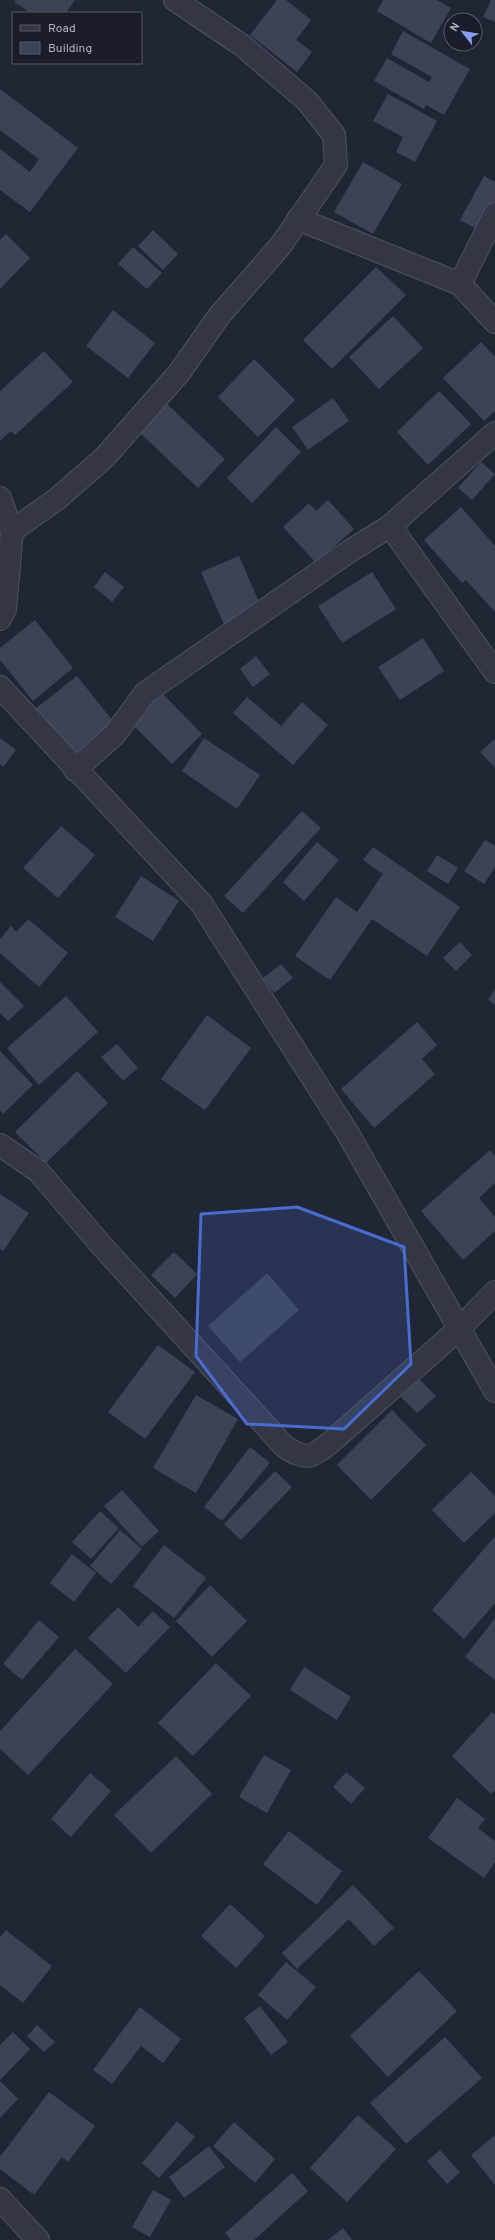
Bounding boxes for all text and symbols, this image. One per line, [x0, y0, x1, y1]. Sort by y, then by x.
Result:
legend [12, 12, 142, 64]
north arrow [443, 12, 483, 52]
text: N [447, 20, 463, 34]
text: Road [48, 21, 76, 37]
text: Building [48, 41, 92, 57]

